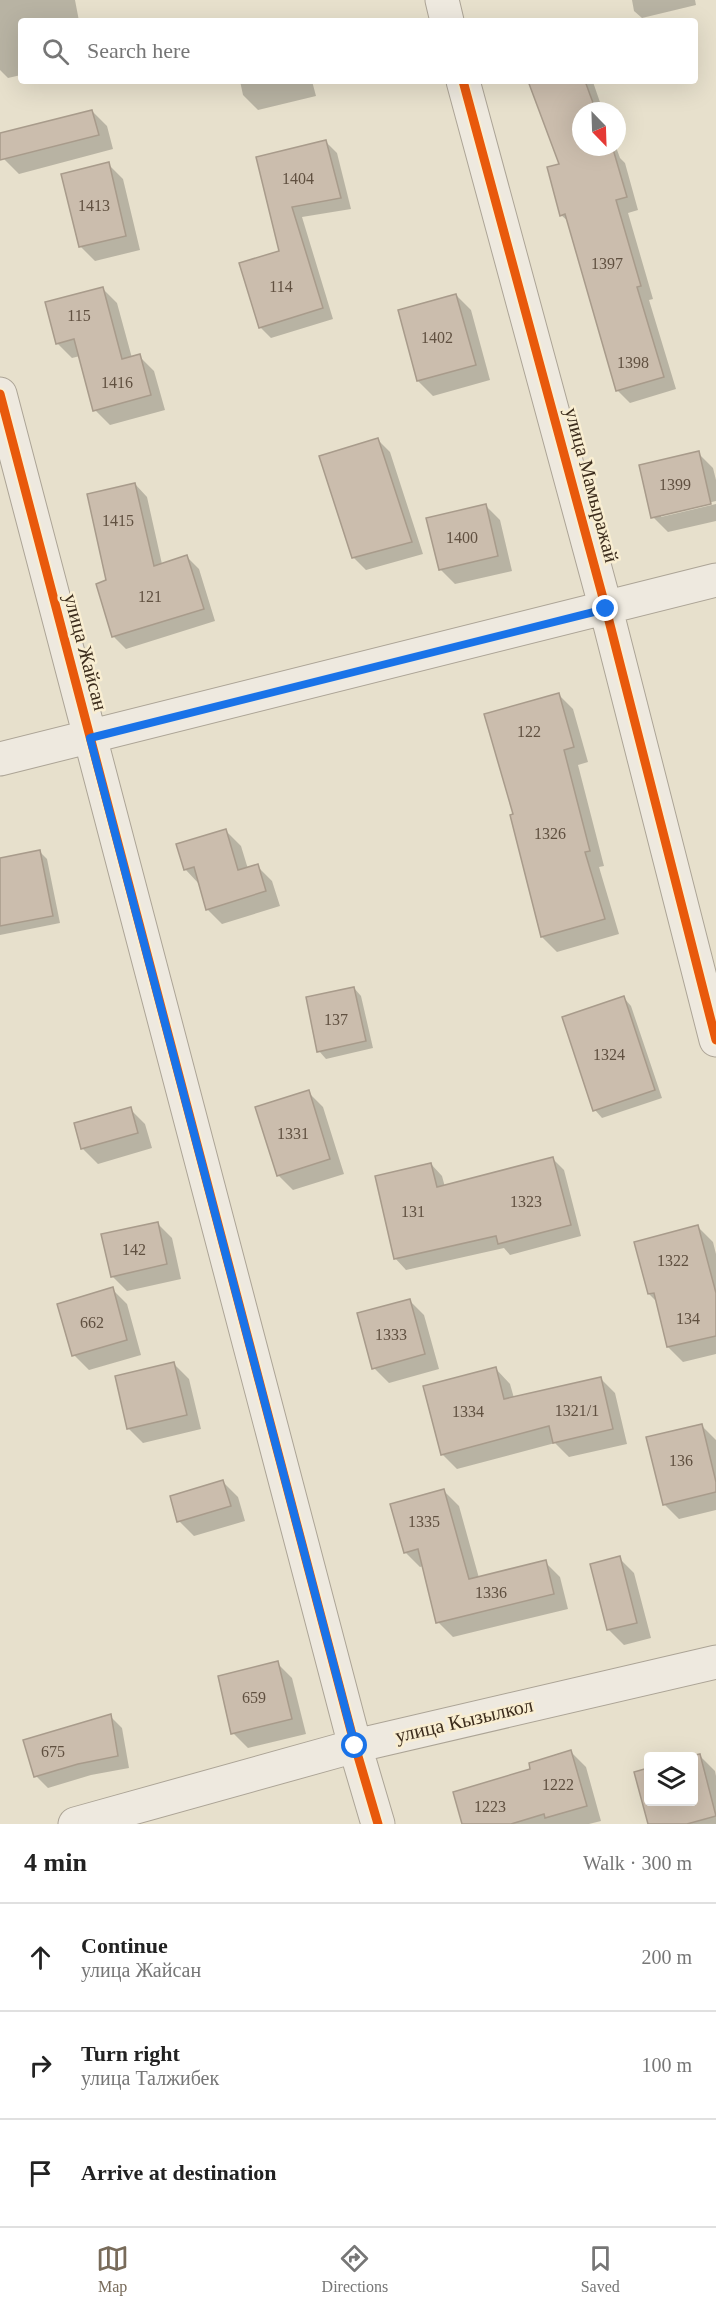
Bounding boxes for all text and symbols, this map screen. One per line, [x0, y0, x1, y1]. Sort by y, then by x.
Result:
search box [18, 18, 698, 84]
icon: search [39, 35, 72, 68]
text: Search here [87, 38, 190, 63]
north arrow [572, 102, 626, 156]
house number: 1404 [282, 170, 314, 187]
house number: 1413 [78, 197, 110, 214]
house number: 1397 [591, 255, 623, 272]
house number: 114 [269, 278, 293, 295]
house number: 115 [67, 307, 91, 324]
house number: 1402 [421, 329, 453, 346]
house number: 1398 [617, 354, 649, 371]
house number: 1416 [101, 374, 133, 391]
street label: улица Мамыражай [560, 405, 623, 565]
house number: 1399 [659, 476, 691, 493]
house number: 1415 [102, 512, 134, 529]
house number: 1400 [446, 529, 478, 546]
house number: 121 [138, 588, 162, 605]
street label: улица Жайсан [59, 591, 112, 713]
route end [592, 595, 618, 621]
house number: 122 [517, 723, 541, 740]
house number: 1326 [534, 825, 566, 842]
house number: 137 [324, 1011, 348, 1028]
house number: 1324 [593, 1046, 625, 1063]
house number: 1331 [277, 1125, 309, 1142]
house number: 1323 [510, 1193, 542, 1210]
house number: 131 [401, 1203, 425, 1220]
house number: 142 [122, 1241, 146, 1258]
house number: 1322 [657, 1252, 689, 1269]
house number: 134 [676, 1310, 700, 1327]
house number: 662 [80, 1314, 104, 1331]
house number: 1333 [375, 1326, 407, 1343]
house number: 1321/1 [555, 1402, 599, 1419]
house number: 1334 [452, 1403, 484, 1420]
house number: 136 [669, 1452, 693, 1469]
house number: 1335 [408, 1513, 440, 1530]
house number: 1336 [475, 1584, 507, 1601]
house number: 659 [242, 1689, 266, 1706]
street label: улица Кызылкол [393, 1693, 535, 1748]
route start [341, 1732, 367, 1758]
house number: 675 [41, 1743, 65, 1760]
map controls [644, 1752, 698, 1806]
button: layers [644, 1752, 698, 1806]
house number: 1222 [542, 1776, 574, 1793]
house number: 1223 [474, 1798, 506, 1815]
text: 4 min [24, 1848, 87, 1877]
text: Walk · 300 m [583, 1852, 692, 1874]
text: Continue [81, 1933, 168, 1958]
icon: ahead [24, 1941, 57, 1974]
text: 200 m [641, 1946, 692, 1968]
text: улица Жайсан [81, 1959, 201, 1981]
text: Turn right [81, 2041, 180, 2066]
icon: right [24, 2049, 57, 2082]
text: 100 m [641, 2054, 692, 2076]
text: улица Талжибек [81, 2067, 219, 2089]
icon: arrive [24, 2157, 57, 2190]
text: Arrive at destination [81, 2160, 277, 2185]
tab: Map [96, 2242, 129, 2296]
tab: Directions [322, 2242, 388, 2296]
tab: Saved [581, 2242, 620, 2296]

